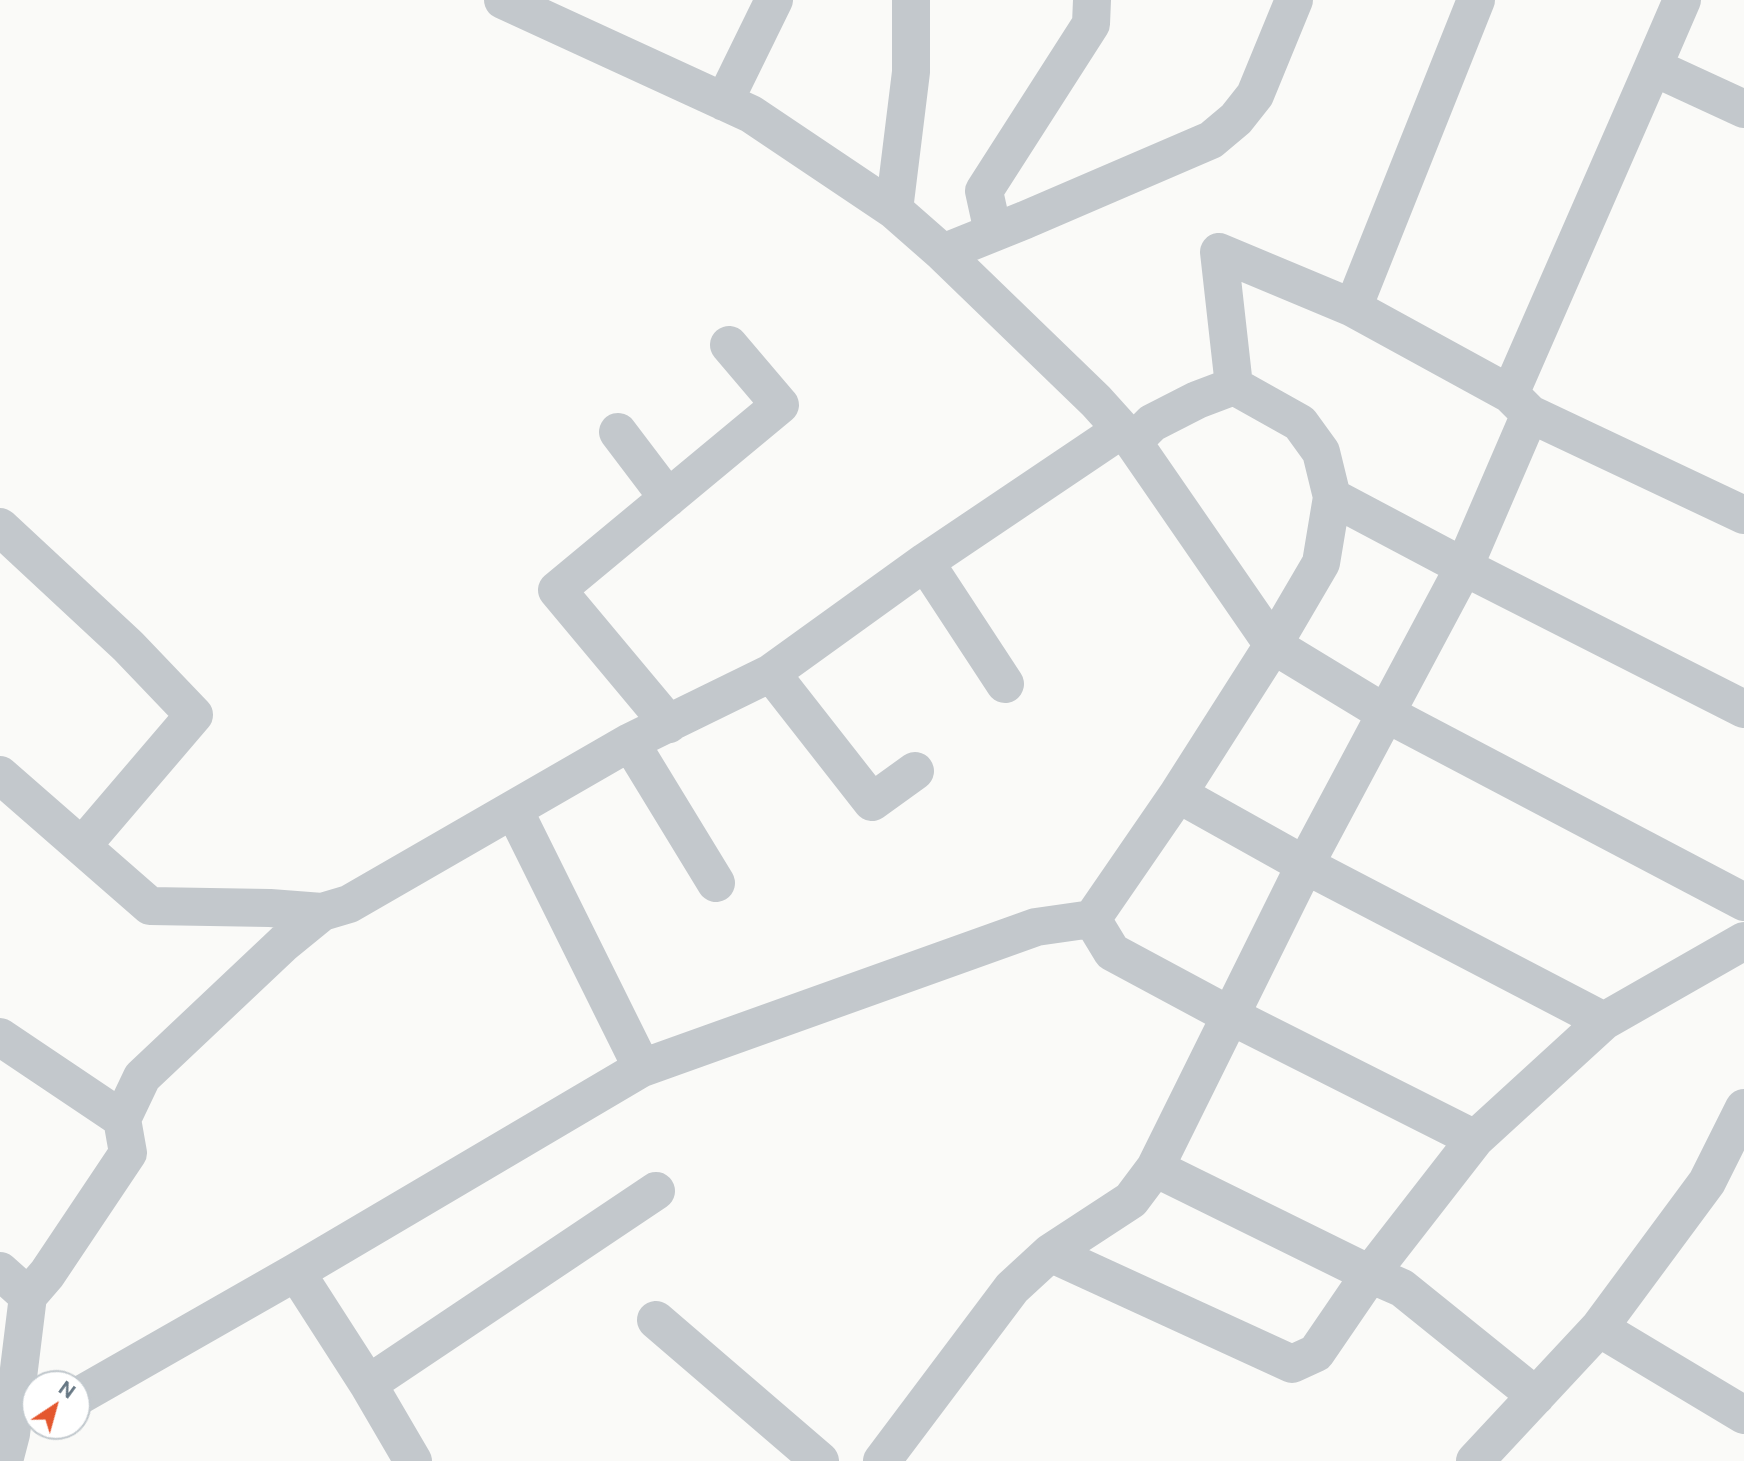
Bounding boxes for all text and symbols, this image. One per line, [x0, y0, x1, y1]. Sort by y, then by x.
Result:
north arrow [21, 1370, 91, 1440]
text: N [55, 1376, 80, 1403]

